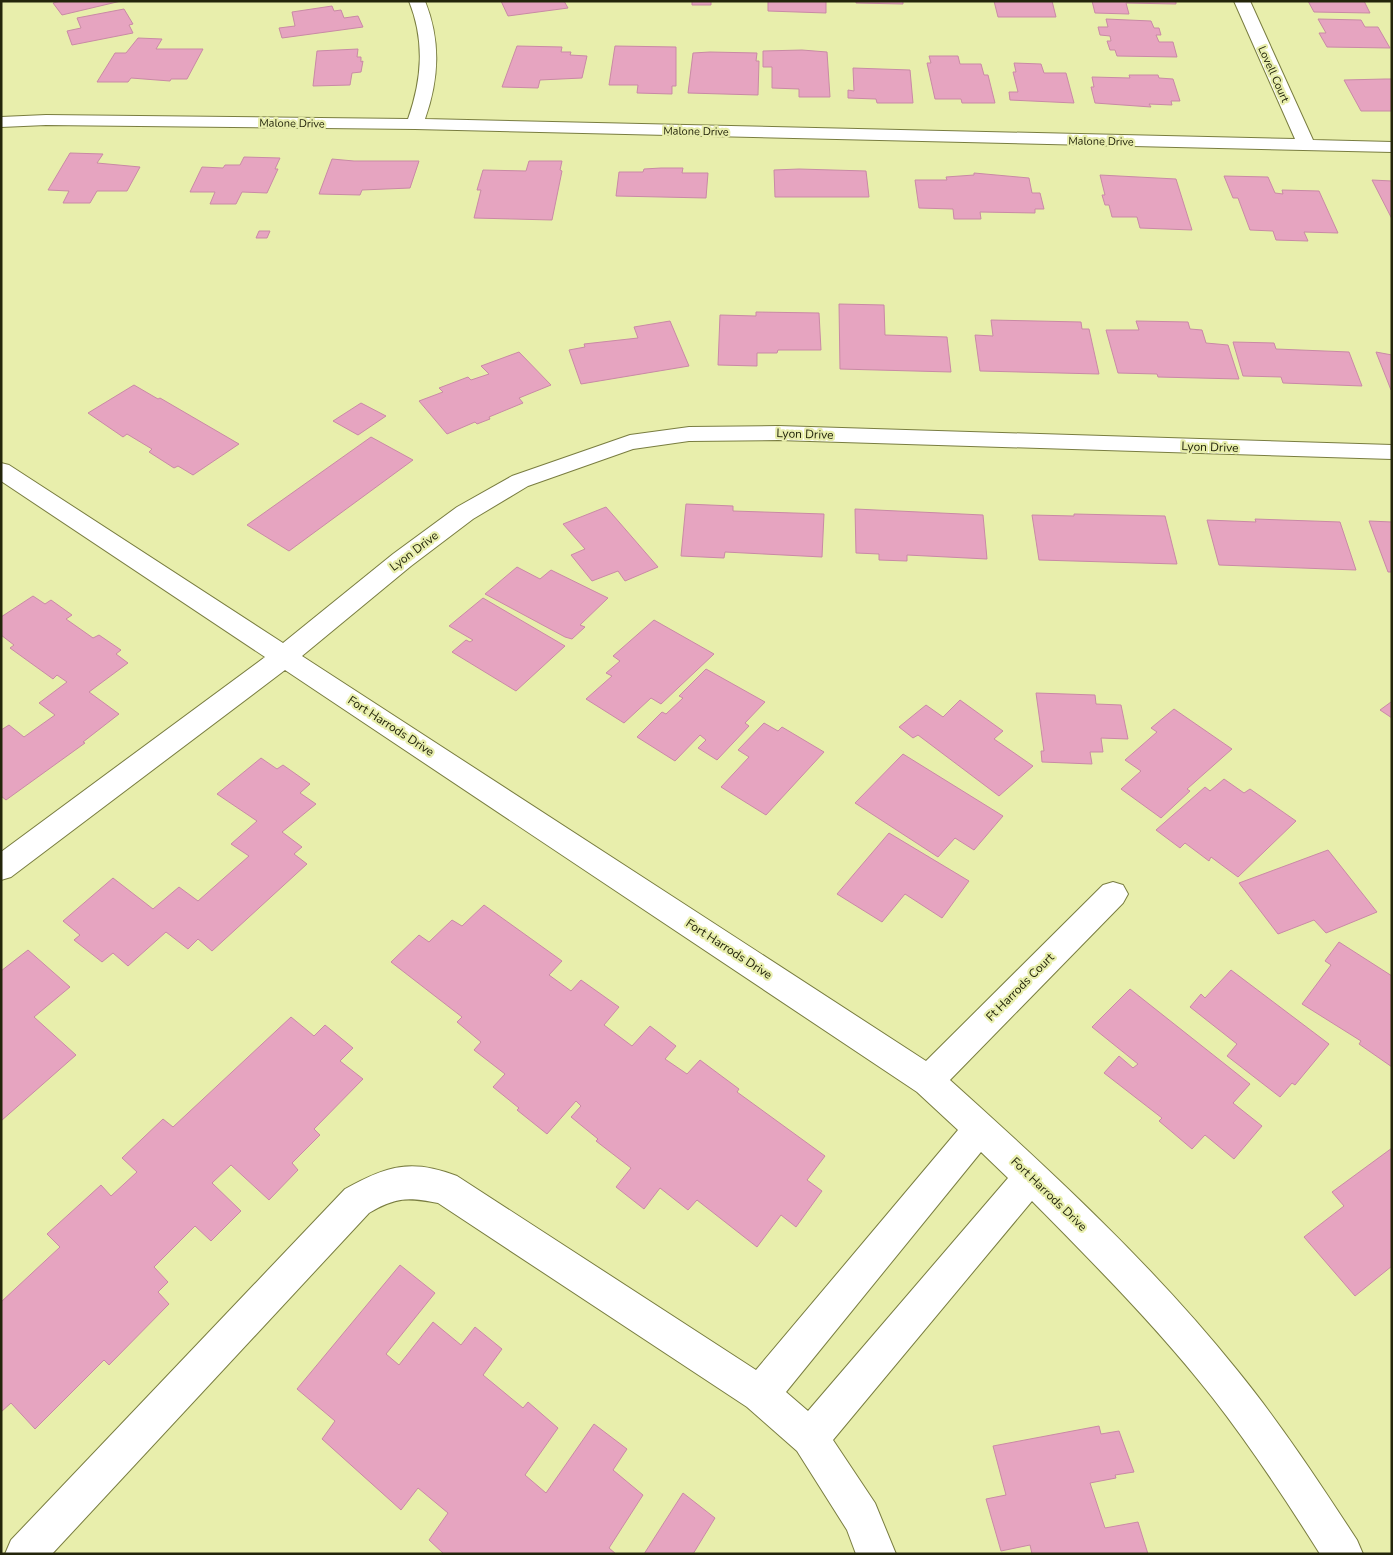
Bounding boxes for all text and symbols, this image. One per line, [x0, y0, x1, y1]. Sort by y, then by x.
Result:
street label: Lovell Court [1254, 44, 1293, 105]
street label: Malone Drive [259, 115, 325, 132]
street label: Malone Drive [663, 123, 729, 140]
street label: Malone Drive [1068, 133, 1134, 150]
street label: Lyon Drive [776, 425, 834, 443]
street label: Lyon Drive [1181, 438, 1239, 456]
street label: Lyon Drive [386, 527, 442, 575]
street label: Fort Harrods Drive [345, 692, 437, 760]
street label: Fort Harrods Drive [683, 915, 775, 983]
street label: Ft Harrods Court [982, 949, 1058, 1025]
street label: Fort Harrods Drive [1008, 1154, 1090, 1234]

